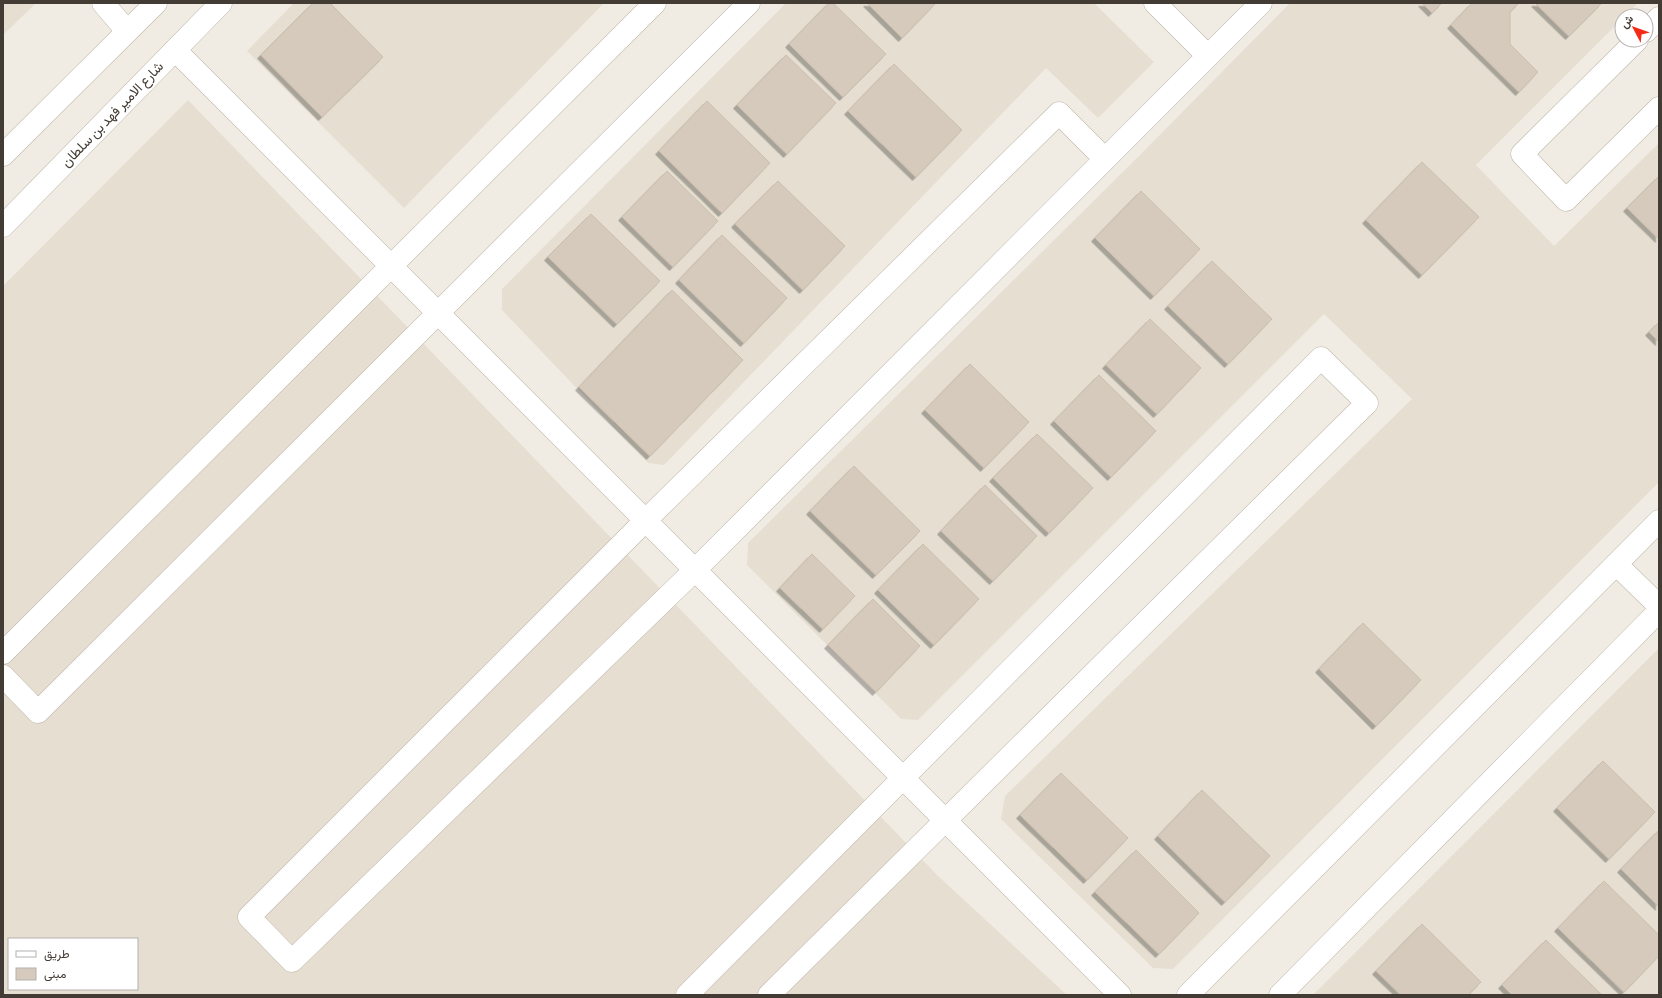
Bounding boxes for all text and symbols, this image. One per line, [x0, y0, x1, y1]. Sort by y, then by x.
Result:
north arrow [1614, 8, 1654, 48]
text: ش [1618, 13, 1636, 31]
street label: شارع الامير فهد بن سلطان [59, 59, 169, 172]
legend [8, 938, 138, 990]
text: طريق [44, 948, 70, 962]
text: مبنى [44, 968, 66, 982]

